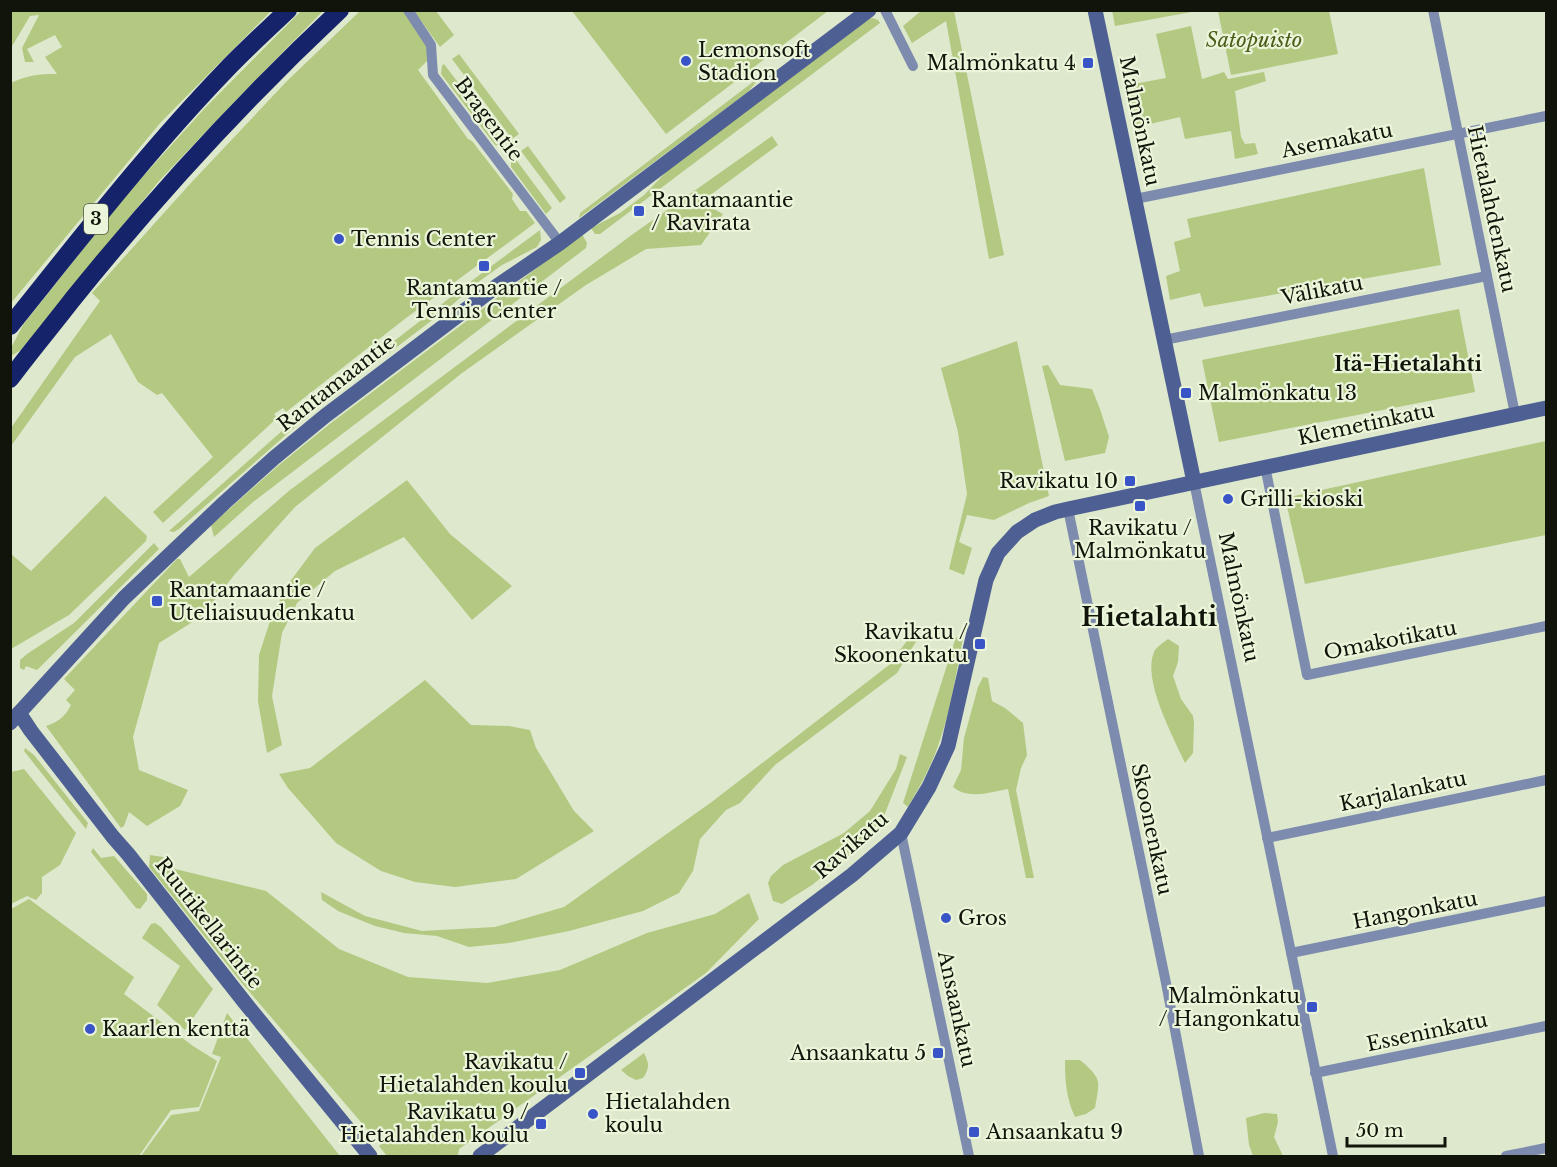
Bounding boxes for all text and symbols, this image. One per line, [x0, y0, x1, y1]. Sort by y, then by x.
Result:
park label: Satopuisto [1206, 28, 1302, 52]
place label: Lemonsoft Stadion [698, 38, 811, 85]
place label: Malmönkatu 4 [927, 51, 1076, 75]
marker: Lemonsoft Stadion [679, 54, 693, 68]
street label: Malmönkatu [1115, 54, 1165, 188]
marker: Malmönkatu 4 [1081, 56, 1095, 70]
street label: Bragentie [450, 72, 528, 166]
street label: Asemakatu [1278, 117, 1395, 163]
street label: Hietalahdenkatu [1463, 123, 1521, 295]
place label: Rantamaantie / Ravirata [651, 188, 794, 235]
road number: 3 [84, 204, 108, 234]
marker: Rantamaantie / Ravirata [632, 204, 646, 218]
place label: Tennis Center [351, 227, 496, 251]
marker: Tennis Center [332, 232, 346, 246]
marker: Rantamaantie / Tennis Center [477, 259, 491, 273]
street label: Välikatu [1278, 270, 1365, 310]
place label: Rantamaantie / Tennis Center [406, 276, 562, 323]
street label: Rantamaantie [272, 330, 400, 436]
district label: Itä-Hietalahti [1334, 351, 1482, 377]
place label: Malmönkatu 13 [1198, 381, 1357, 405]
marker: Malmönkatu 13 [1179, 386, 1193, 400]
street label: Klemetinkatu [1296, 398, 1436, 450]
place label: Ravikatu 10 [999, 469, 1118, 493]
marker: Ravikatu 10 [1123, 474, 1137, 488]
place label: Grilli-kioski [1240, 487, 1363, 511]
marker: Grilli-kioski [1221, 492, 1235, 506]
marker: Ravikatu / Malmönkatu [1133, 499, 1147, 513]
place label: Ravikatu / Malmönkatu [1074, 516, 1206, 563]
street label: Malmönkatu [1214, 530, 1264, 664]
place label: Rantamaantie / Uteliaisuudenkatu [169, 578, 355, 625]
marker: Rantamaantie / Uteliaisuudenkatu [150, 594, 164, 608]
district label: Hietalahti [1081, 601, 1217, 633]
street label: Omakotikatu [1322, 615, 1458, 665]
place label: Ravikatu / Skoonenkatu [834, 620, 968, 667]
marker: Ravikatu / Skoonenkatu [973, 637, 987, 651]
street label: Skoonenkatu [1126, 761, 1178, 897]
street label: Karjalankatu [1337, 766, 1469, 816]
street label: Ravikatu [809, 806, 893, 884]
street label: Ruutikellarintie [150, 853, 268, 993]
street label: Hangonkatu [1351, 886, 1479, 934]
place label: Gros [958, 906, 1007, 930]
marker: Gros [939, 911, 953, 925]
street label: Ansaankatu [933, 948, 981, 1070]
place label: Malmönkatu / Hangonkatu [1159, 984, 1300, 1031]
marker: Malmönkatu / Hangonkatu [1305, 1000, 1319, 1014]
street label: Esseninkatu [1364, 1007, 1490, 1057]
place label: Kaarlen kenttä [102, 1017, 251, 1041]
marker: Kaarlen kenttä [83, 1022, 97, 1036]
place label: Ansaankatu 5 [789, 1041, 926, 1065]
marker: Ansaankatu 5 [931, 1046, 945, 1060]
place label: Ravikatu / Hietalahden koulu [379, 1050, 568, 1097]
marker: Ravikatu / Hietalahden koulu [573, 1066, 587, 1080]
place label: Hietalahden koulu [605, 1090, 731, 1137]
place label: Ravikatu 9 / Hietalahden koulu [340, 1100, 529, 1147]
marker: Hietalahden koulu [586, 1107, 600, 1121]
scale bar [1347, 1110, 1444, 1148]
marker: Ravikatu 9 / Hietalahden koulu [534, 1117, 548, 1131]
place label: Ansaankatu 9 [985, 1120, 1123, 1144]
text: 50 m [1356, 1120, 1404, 1142]
marker: Ansaankatu 9 [967, 1125, 981, 1139]

